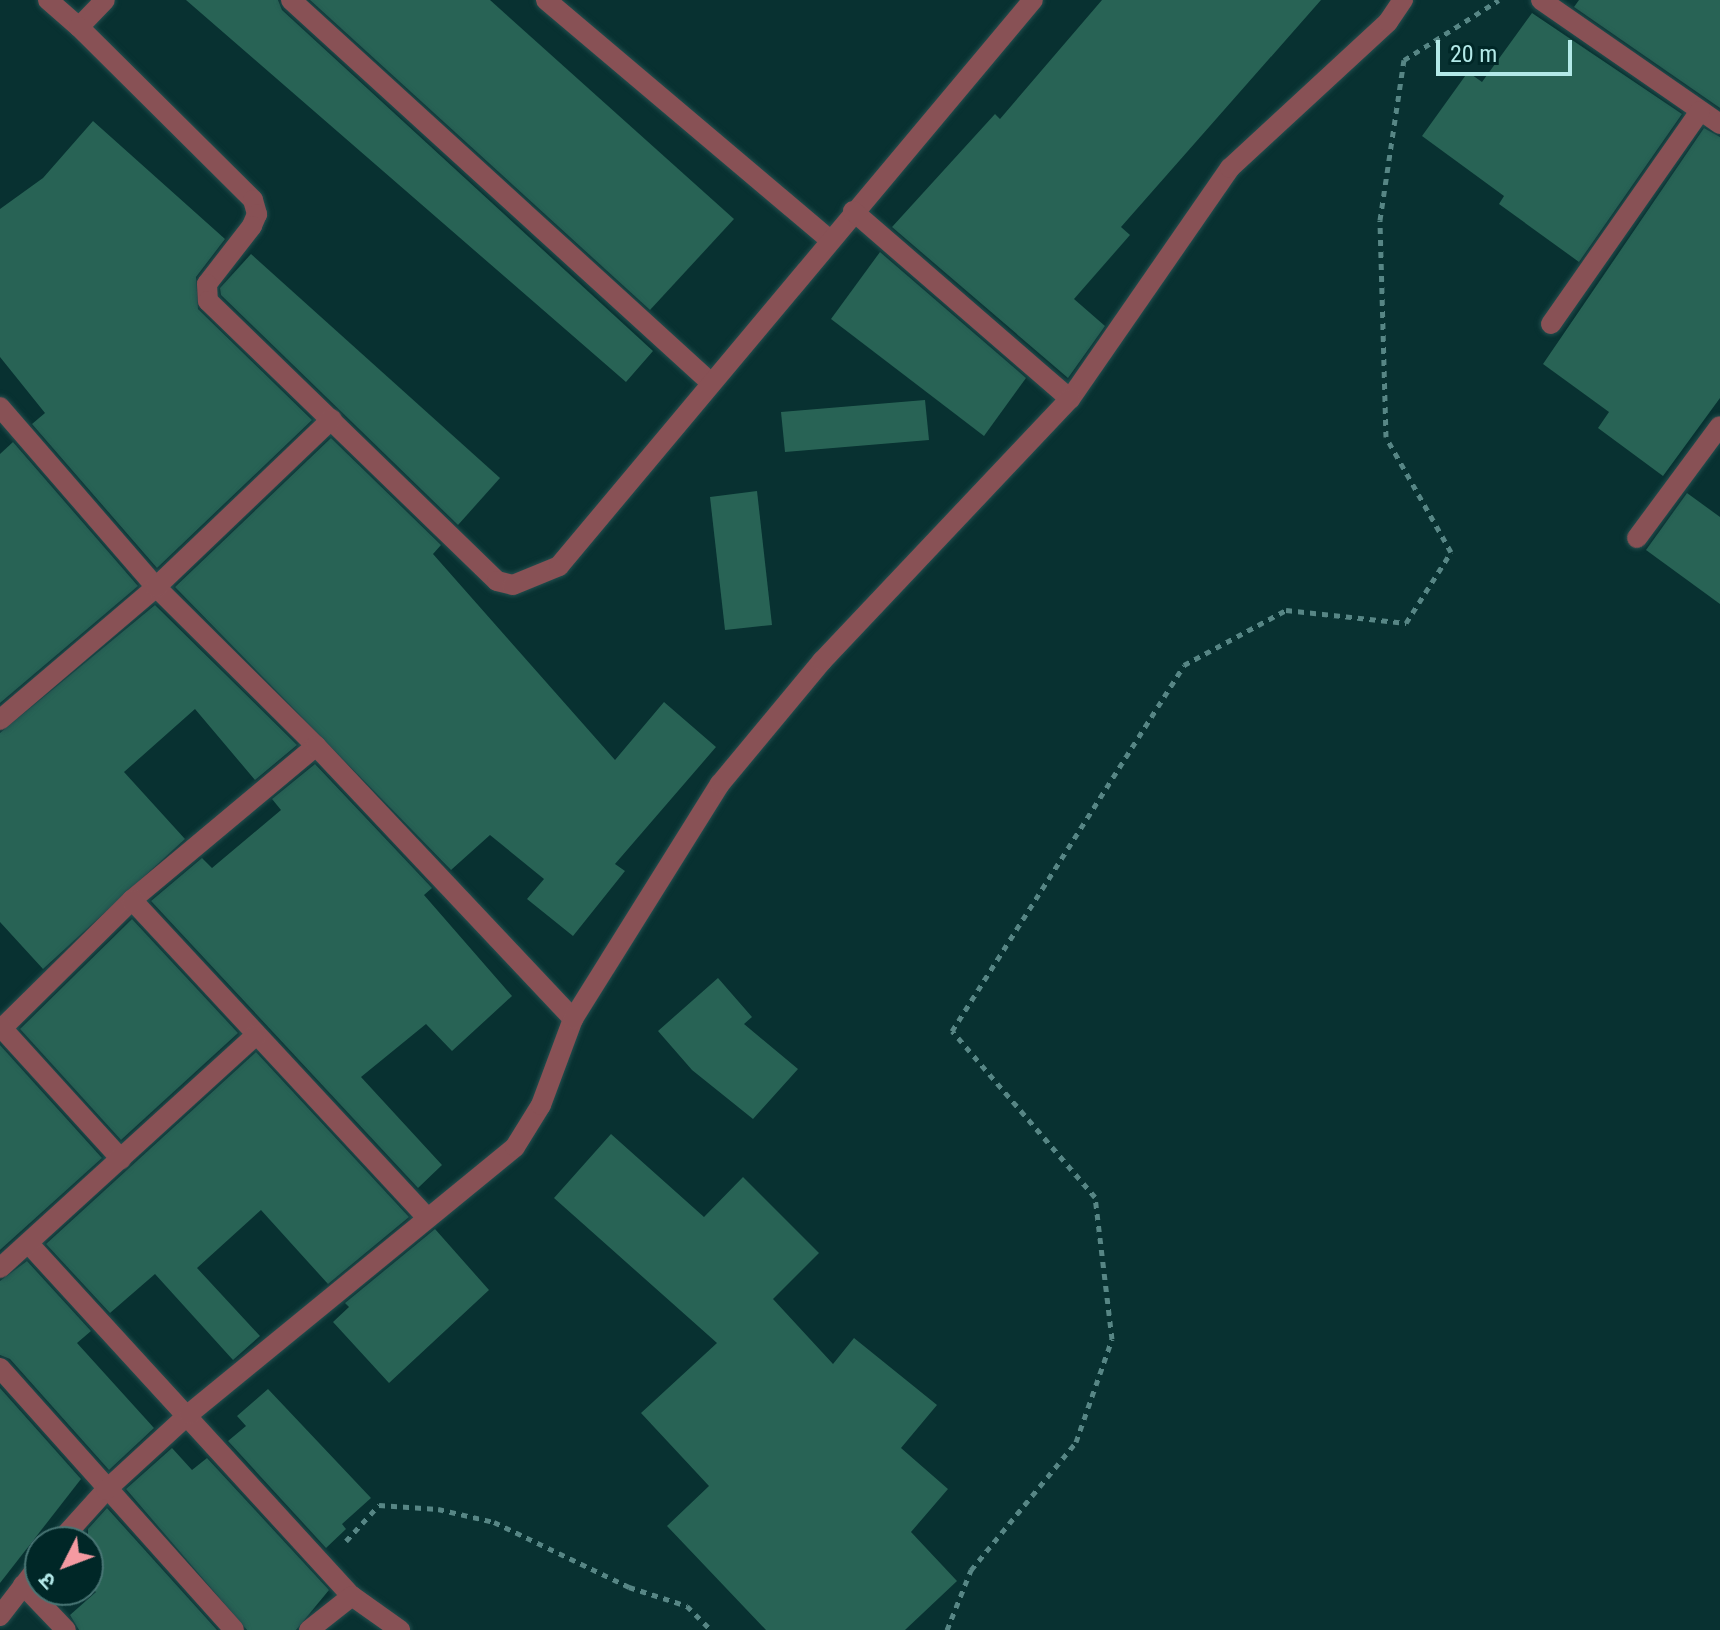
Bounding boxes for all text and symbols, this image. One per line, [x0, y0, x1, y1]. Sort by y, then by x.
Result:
scale bar [1440, 24, 1576, 74]
text: 20 m [1450, 40, 1497, 68]
north arrow [24, 1526, 104, 1606]
text: उ [34, 1568, 61, 1594]

